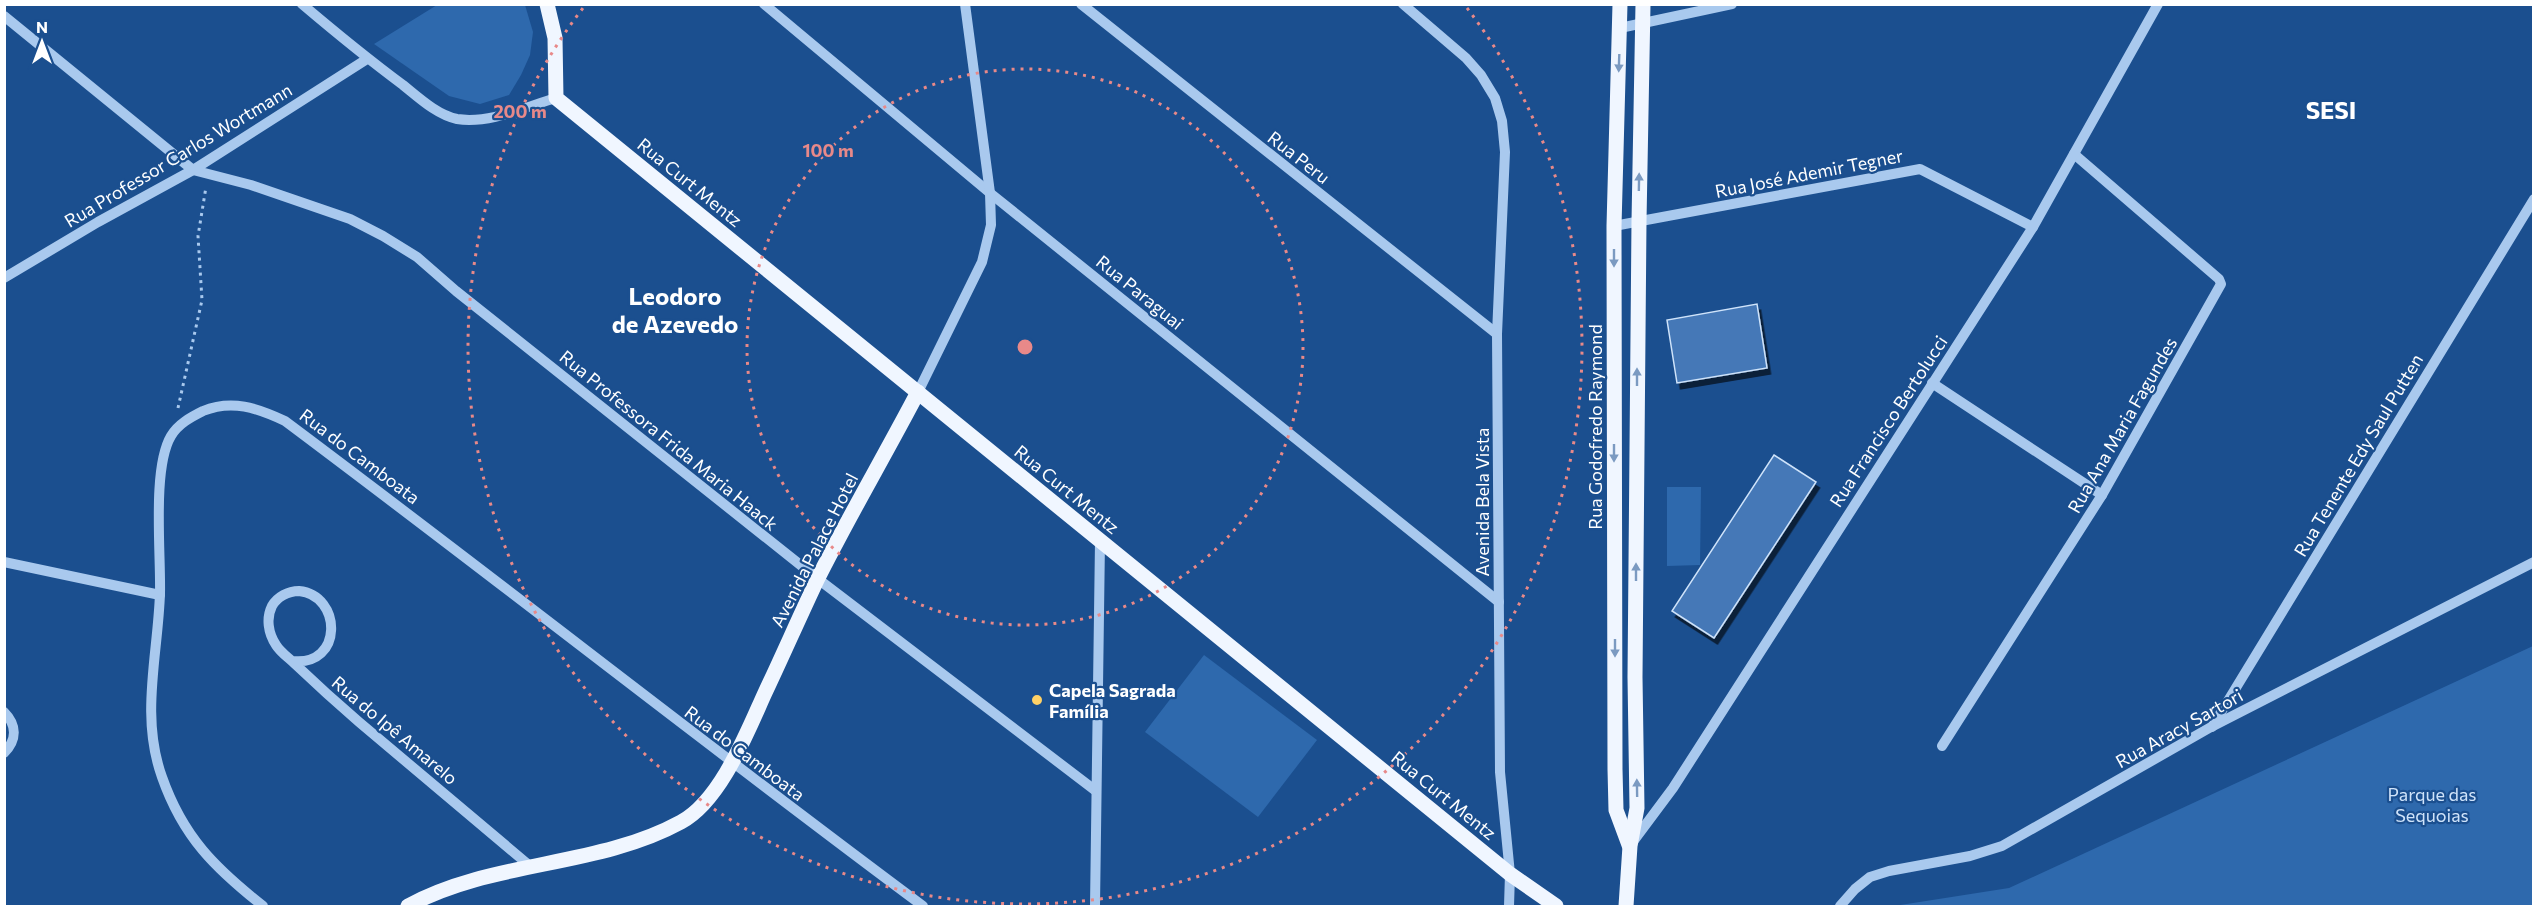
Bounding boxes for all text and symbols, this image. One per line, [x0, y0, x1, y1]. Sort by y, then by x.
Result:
north arrow [12, 12, 72, 72]
text: N [36, 17, 48, 36]
one-way arrow [1614, 53, 1623, 72]
street label: Rua Professor Carlos Wortmann [60, 78, 296, 232]
district label: SESI [2306, 95, 2356, 124]
text: 200 m [493, 100, 547, 122]
street label: Rua Peru [1264, 126, 1334, 188]
street label: Rua Curt Mentz [633, 133, 747, 231]
text: 100 m [802, 139, 854, 161]
street label: Rua José Ademir Tegner [1713, 144, 1905, 202]
one-way arrow [1635, 173, 1644, 192]
one-way arrow [1609, 248, 1619, 267]
street label: Rua Paraguai [1092, 250, 1188, 334]
district label: Leodoro de Azevedo [612, 281, 738, 338]
street label: Rua Godofredo Raymond [1584, 324, 1606, 530]
street label: Rua Francisco Bertolucci [1824, 331, 1952, 511]
street label: Rua Ana Maria Fagundes [2063, 333, 2181, 517]
centre of rings [1015, 337, 1035, 357]
street label: Rua Professora Frida Maria Haack [556, 345, 783, 535]
street label: Rua Tenente Edy Saul Putten [2289, 350, 2427, 560]
one-way arrow [1632, 368, 1642, 387]
street label: Rua do Camboata [296, 404, 424, 508]
street label: Avenida Bela Vista [1471, 428, 1493, 576]
street label: Rua Curt Mentz [1010, 440, 1124, 538]
one-way arrow [1609, 443, 1619, 462]
street label: Avenida Palace Hotel [766, 469, 862, 631]
one-way arrow [1631, 563, 1641, 582]
one-way arrow [1610, 638, 1620, 657]
street label: Rua do Ipê Amarelo [328, 671, 462, 789]
place label: Capela Sagrada Família [1049, 679, 1176, 722]
street label: Rua Aracy Sartori [2111, 684, 2247, 772]
marker: Capela Sagrada Família [1030, 693, 1044, 707]
street label: Rua do Camboata [681, 701, 809, 805]
street label: Rua Curt Mentz [1387, 746, 1501, 844]
one-way arrow [1632, 779, 1642, 798]
park label: Parque das Sequoias [2387, 783, 2477, 826]

